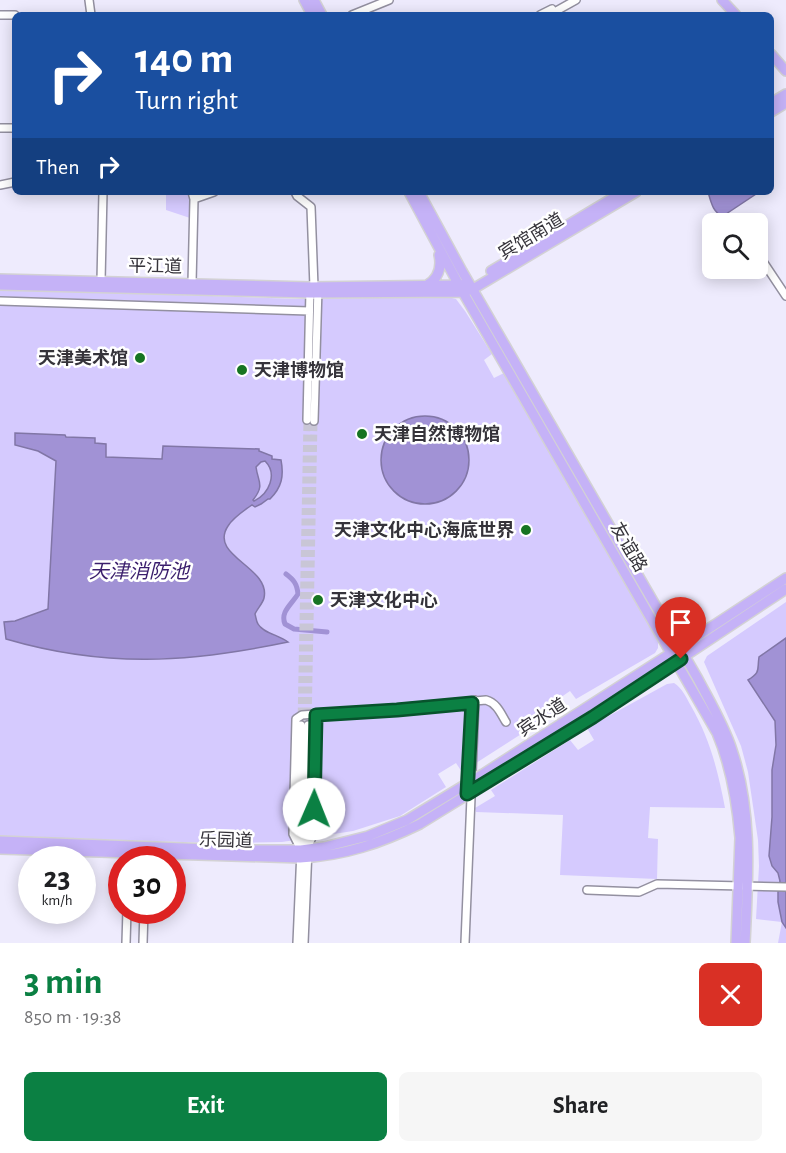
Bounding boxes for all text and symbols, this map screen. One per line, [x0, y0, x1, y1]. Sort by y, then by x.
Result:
icon: right [36, 36, 114, 114]
text: 140 m [135, 38, 233, 80]
text: Turn right [135, 87, 238, 114]
icon: right [92, 150, 125, 183]
text: Then [36, 156, 80, 178]
street label: 宾馆南道 [495, 209, 567, 263]
map controls [702, 213, 768, 279]
button: search [702, 213, 768, 279]
street label: 平江道 [128, 256, 182, 276]
place label: 天津美术馆 [38, 348, 128, 368]
marker: 天津美术馆 [133, 351, 147, 365]
place label: 天津博物馆 [254, 360, 344, 380]
marker: 天津博物馆 [235, 363, 249, 377]
place label: 天津自然博物馆 [374, 424, 500, 444]
marker: 天津自然博物馆 [355, 427, 369, 441]
street label: 友谊路 [607, 519, 651, 575]
place label: 天津文化中心海底世界 [334, 520, 514, 540]
marker: 天津文化中心海底世界 [519, 523, 533, 537]
water label: 天津消防池 [89, 561, 191, 582]
place label: 天津文化中心 [330, 590, 438, 610]
marker: 天津文化中心 [311, 593, 325, 607]
pin [655, 597, 706, 659]
icon: arrive [664, 606, 697, 639]
street label: 宾水道 [514, 694, 570, 740]
position arrow [282, 777, 346, 841]
street label: 乐园道 [199, 829, 253, 851]
speed limit sign: 30 [108, 846, 186, 924]
text: 23 [43, 863, 71, 893]
text: km/h [42, 893, 72, 908]
button: close [699, 963, 762, 1026]
text: 3 min [24, 964, 102, 1000]
text: 850 m · 19:38 [24, 1007, 121, 1027]
button: Exit [24, 1072, 387, 1141]
button: Share [399, 1072, 762, 1141]

